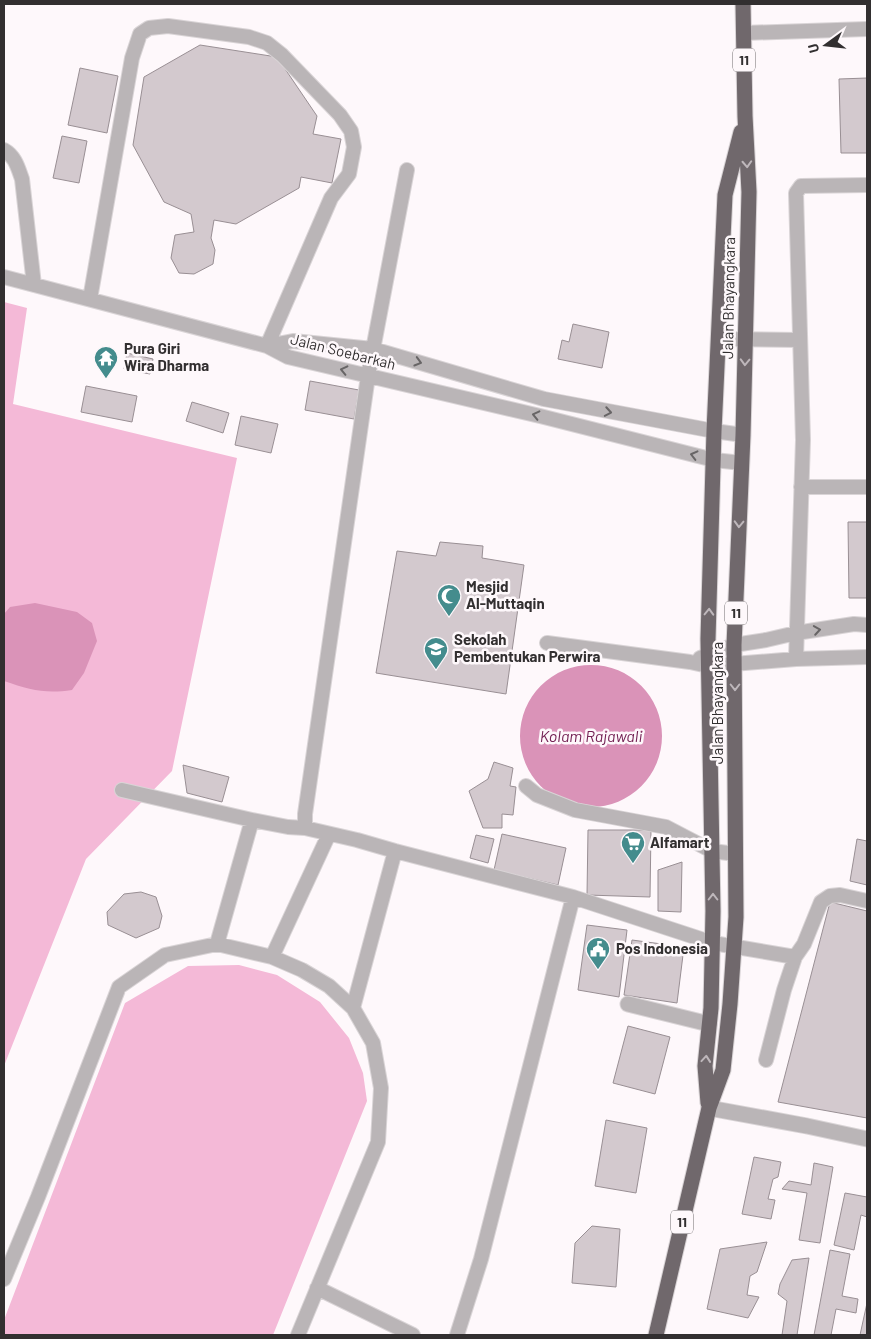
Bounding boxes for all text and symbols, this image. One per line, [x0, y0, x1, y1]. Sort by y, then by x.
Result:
north arrow [801, 20, 851, 70]
text: U [804, 42, 822, 55]
road number: 11 [733, 48, 755, 72]
one-way arrow [742, 161, 753, 169]
street label: Jalan Bhayangkara [718, 237, 738, 359]
street label: Jalan Soebarkah [289, 329, 398, 373]
place label: Pura Giri Wira Dharma [124, 339, 209, 374]
temple icon: Pura Giri Wira Dharma [93, 345, 119, 379]
one-way arrow [413, 357, 421, 367]
one-way arrow [740, 358, 750, 366]
one-way arrow [339, 365, 348, 376]
one-way arrow [604, 406, 613, 416]
one-way arrow [532, 410, 541, 421]
one-way arrow [689, 450, 698, 461]
one-way arrow [734, 520, 745, 528]
place label: Mesjid Al-Muttaqin [466, 577, 545, 612]
mosque icon: Mesjid Al-Muttaqin [436, 583, 462, 617]
road number: 11 [725, 602, 747, 624]
one-way arrow [703, 608, 714, 616]
one-way arrow [813, 625, 821, 636]
place label: Sekolah Pembentukan Perwira [454, 630, 601, 665]
school or university icon: Sekolah Pembentukan Perwira [423, 636, 449, 670]
street label: Jalan Bhayangkara [708, 642, 726, 764]
one-way arrow [730, 683, 740, 691]
water label: Kolam Rajawali [540, 726, 642, 745]
supermarket icon: Alfamart [620, 830, 646, 864]
place label: Alfamart [650, 833, 710, 851]
one-way arrow [708, 893, 718, 900]
public building icon: Pos Indonesia [585, 936, 611, 970]
place label: Pos Indonesia [616, 939, 708, 957]
one-way arrow [700, 1055, 711, 1063]
road number: 11 [671, 1210, 693, 1234]

